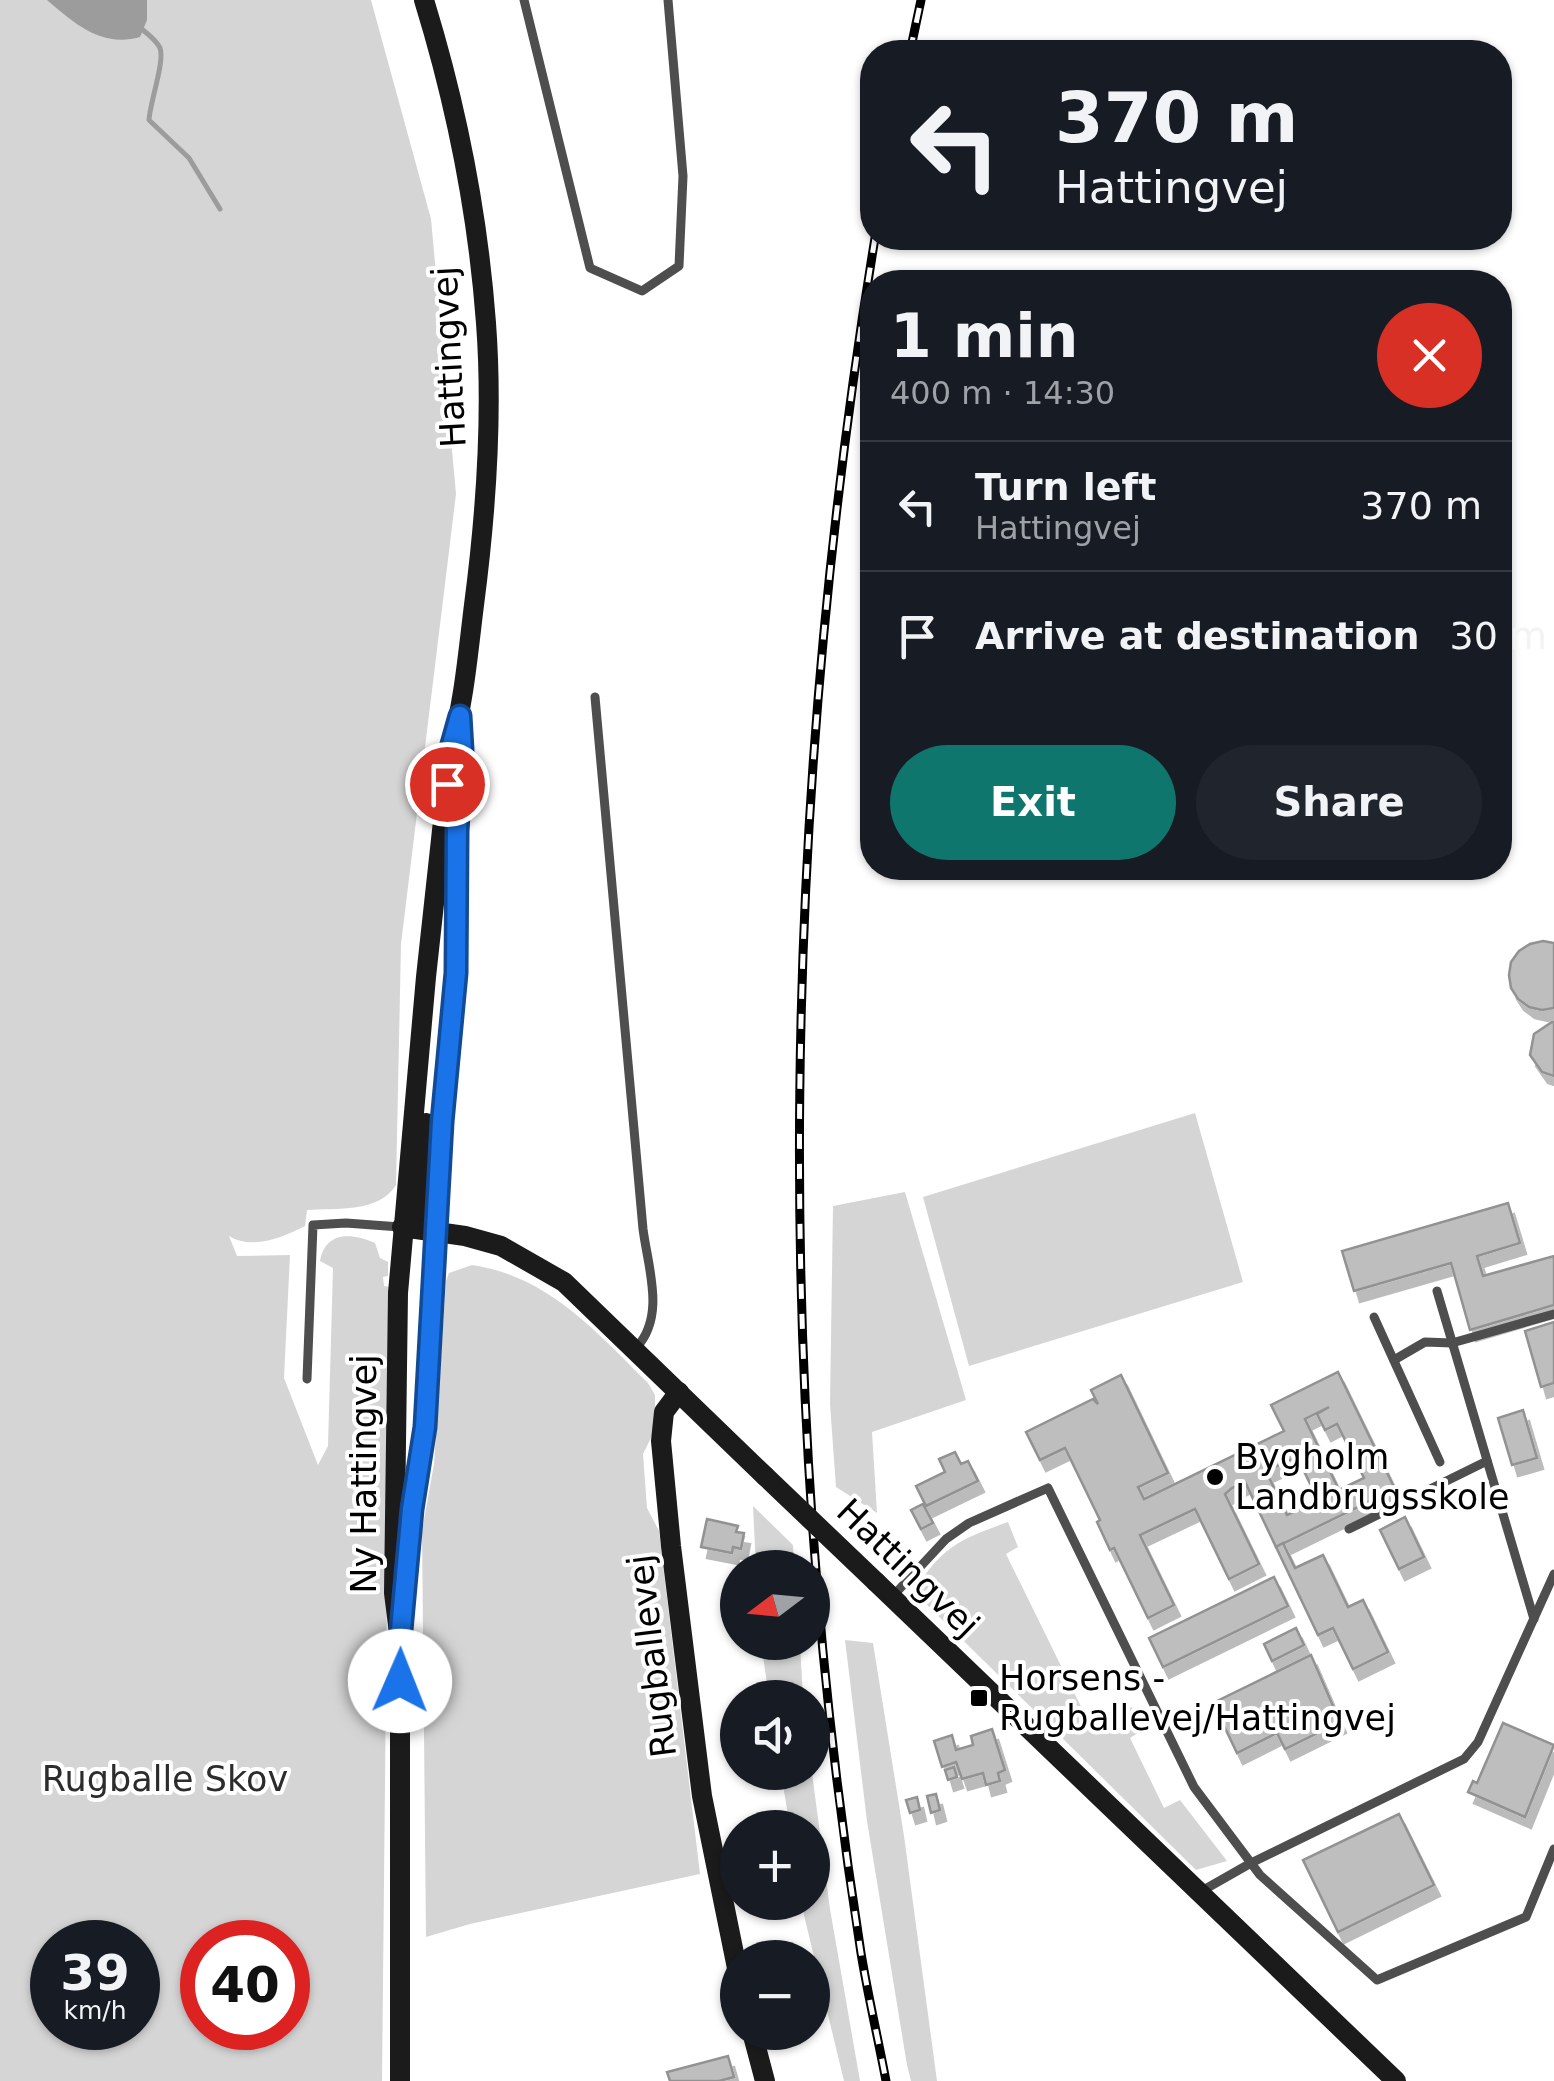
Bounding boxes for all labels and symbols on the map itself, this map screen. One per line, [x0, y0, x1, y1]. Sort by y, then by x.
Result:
street label: Hattingvej [424, 265, 474, 449]
pin [405, 742, 490, 827]
street label: Ny Hattingvej [344, 1354, 384, 1594]
place label: Bygholm Landbrugsskole [1235, 1437, 1510, 1517]
marker: Bygholm Landbrugsskole [1204, 1466, 1226, 1488]
street label: Hattingvej [829, 1491, 987, 1645]
north arrow [720, 1550, 830, 1660]
street label: Rugballevej [620, 1552, 684, 1760]
position arrow [348, 1629, 452, 1733]
place label: Horsens - Rugballevej/Hattingvej [999, 1658, 1396, 1738]
marker: Horsens - Rugballevej/Hattingvej [968, 1687, 990, 1709]
park label: Rugballe Skov [42, 1759, 288, 1799]
speed limit sign: 40 [180, 1920, 310, 2050]

